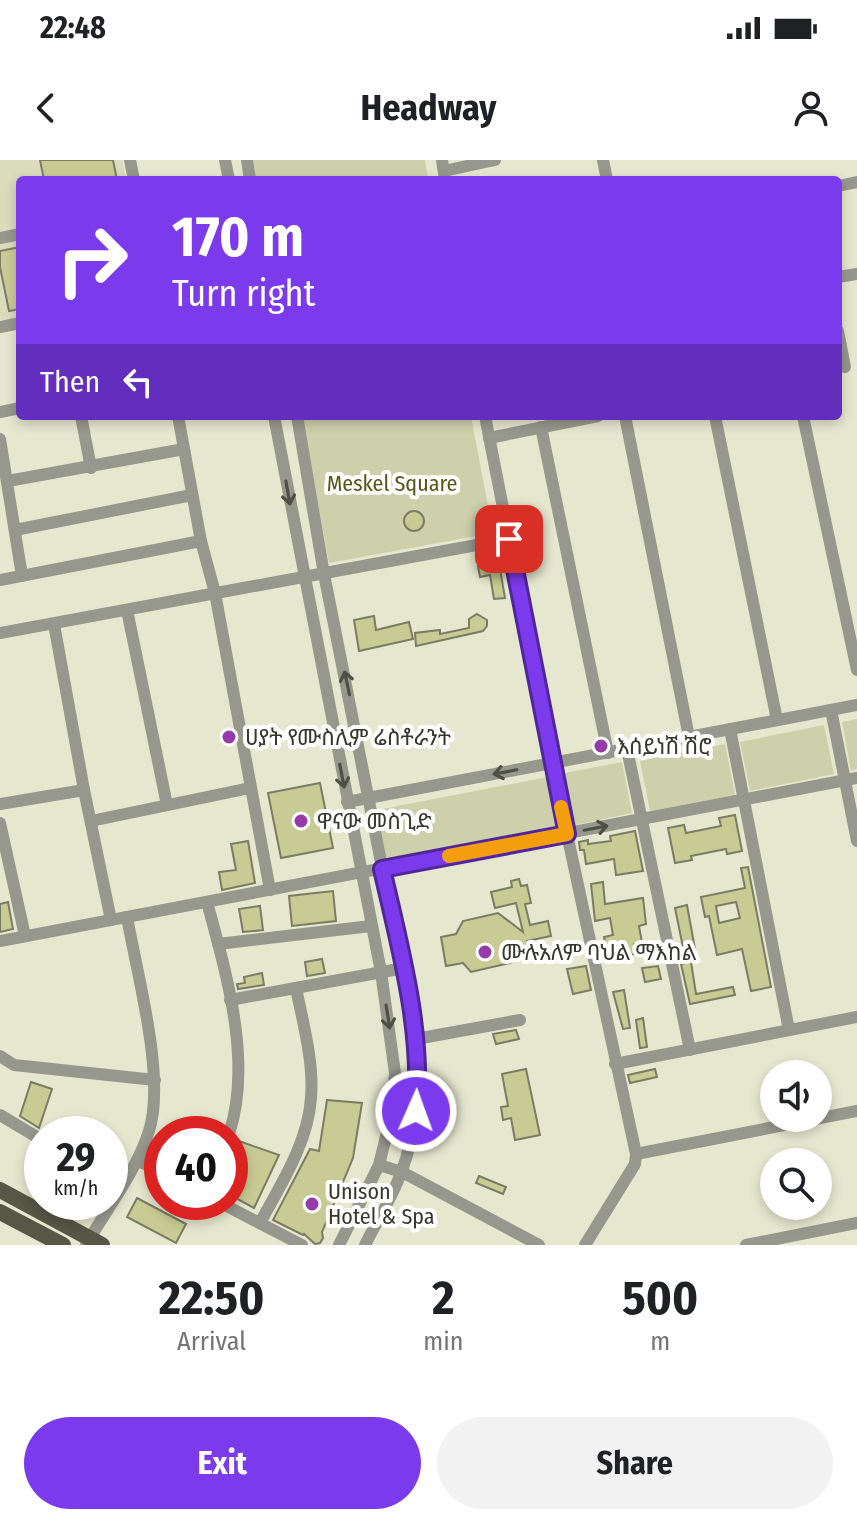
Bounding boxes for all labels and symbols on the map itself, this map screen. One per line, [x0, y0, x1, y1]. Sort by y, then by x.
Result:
park label: Meskel Square [327, 470, 457, 497]
one-way arrow [282, 480, 297, 505]
pin [475, 505, 543, 573]
one-way arrow [339, 670, 354, 696]
place label: ሀያት የሙስሊም ሬስቶራንት [245, 724, 451, 751]
marker: ሀያት የሙስሊም ሬስቶራንት [220, 728, 238, 746]
place label: እሰይነሽ ሽሮ [617, 733, 712, 760]
marker: እሰይነሽ ሽሮ [592, 737, 610, 755]
one-way arrow [336, 762, 351, 788]
one-way arrow [493, 766, 519, 781]
place label: ዋናው መስጊድ [317, 808, 432, 835]
marker: ዋናው መስጊድ [292, 812, 310, 830]
one-way arrow [583, 820, 609, 835]
place label: ሙሉአለም ባህል ማእከል [501, 939, 697, 966]
marker: ሙሉአለም ባህል ማእከል [476, 943, 494, 961]
one-way arrow [381, 1003, 396, 1029]
position arrow [374, 1069, 458, 1153]
speed limit sign: 40 [144, 1116, 248, 1220]
place label: Unison Hotel & Spa [328, 1178, 435, 1230]
marker: Unison Hotel & Spa [303, 1195, 321, 1213]

